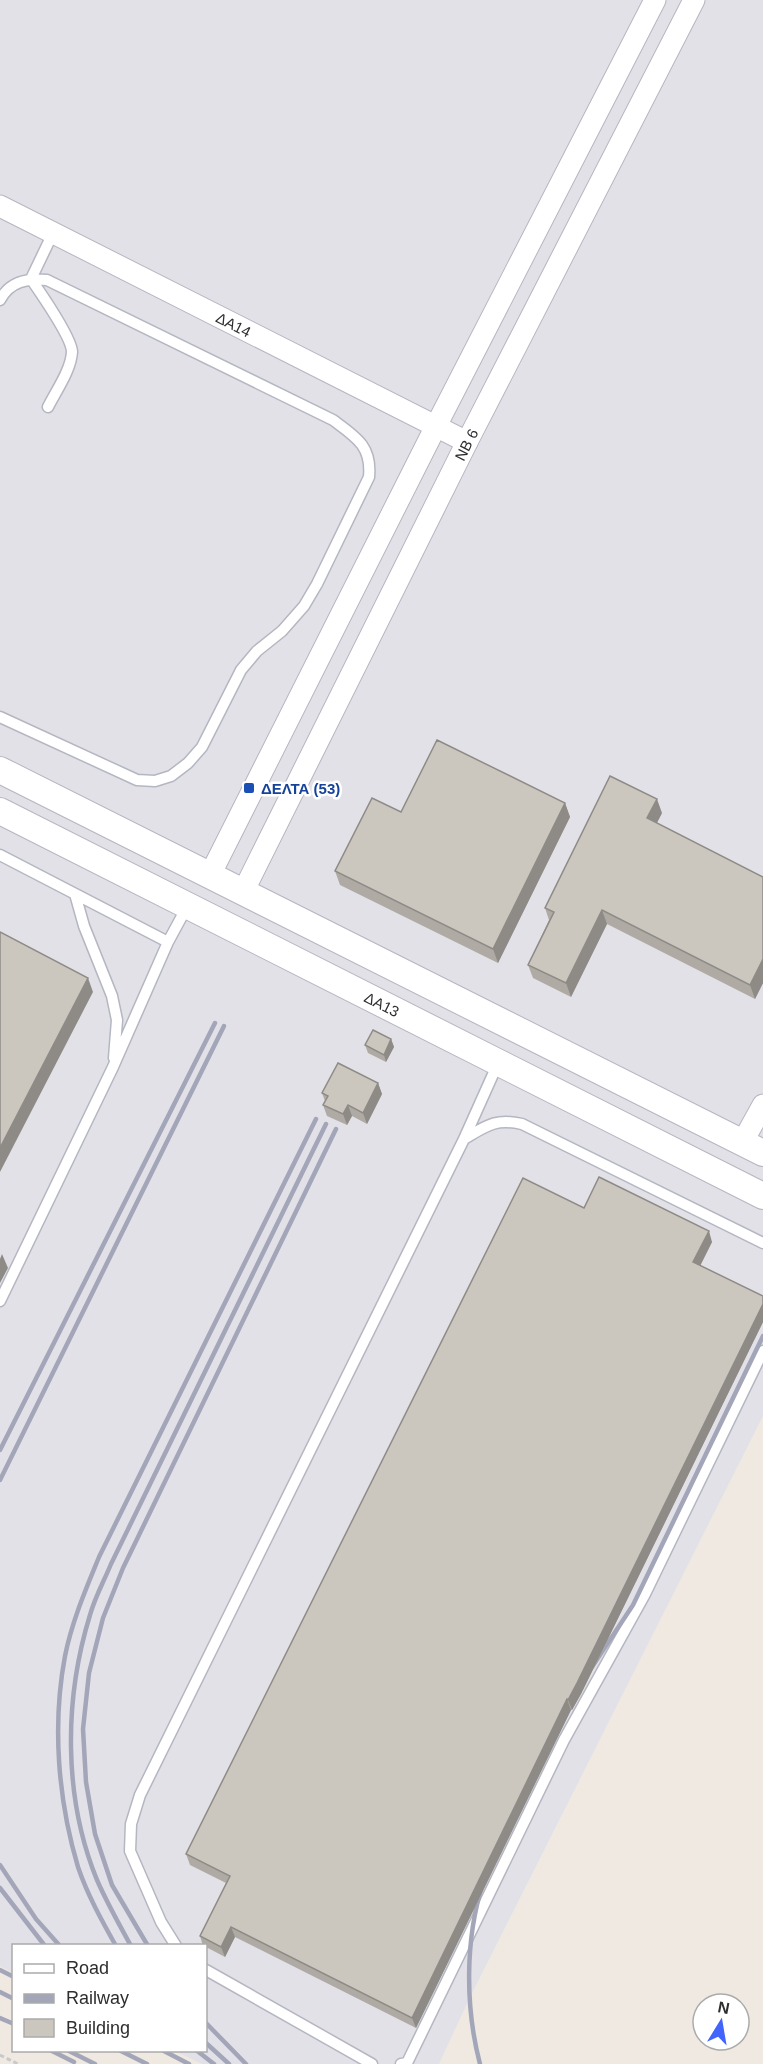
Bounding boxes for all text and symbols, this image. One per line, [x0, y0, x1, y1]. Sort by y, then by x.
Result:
street label: ΔΑ14 [214, 308, 254, 340]
street label: ΝΒ 6 [451, 426, 481, 463]
place label: ΔΕΛΤΑ (53) [261, 780, 340, 797]
marker: ΔΕΛΤΑ (53) [242, 781, 256, 795]
street label: ΔΑ13 [362, 988, 402, 1020]
legend [12, 1944, 207, 2052]
text: Road [66, 1958, 109, 1978]
text: Railway [66, 1988, 129, 2008]
north arrow [691, 1992, 751, 2052]
text: N [716, 1998, 731, 2017]
text: Building [66, 2018, 130, 2038]

